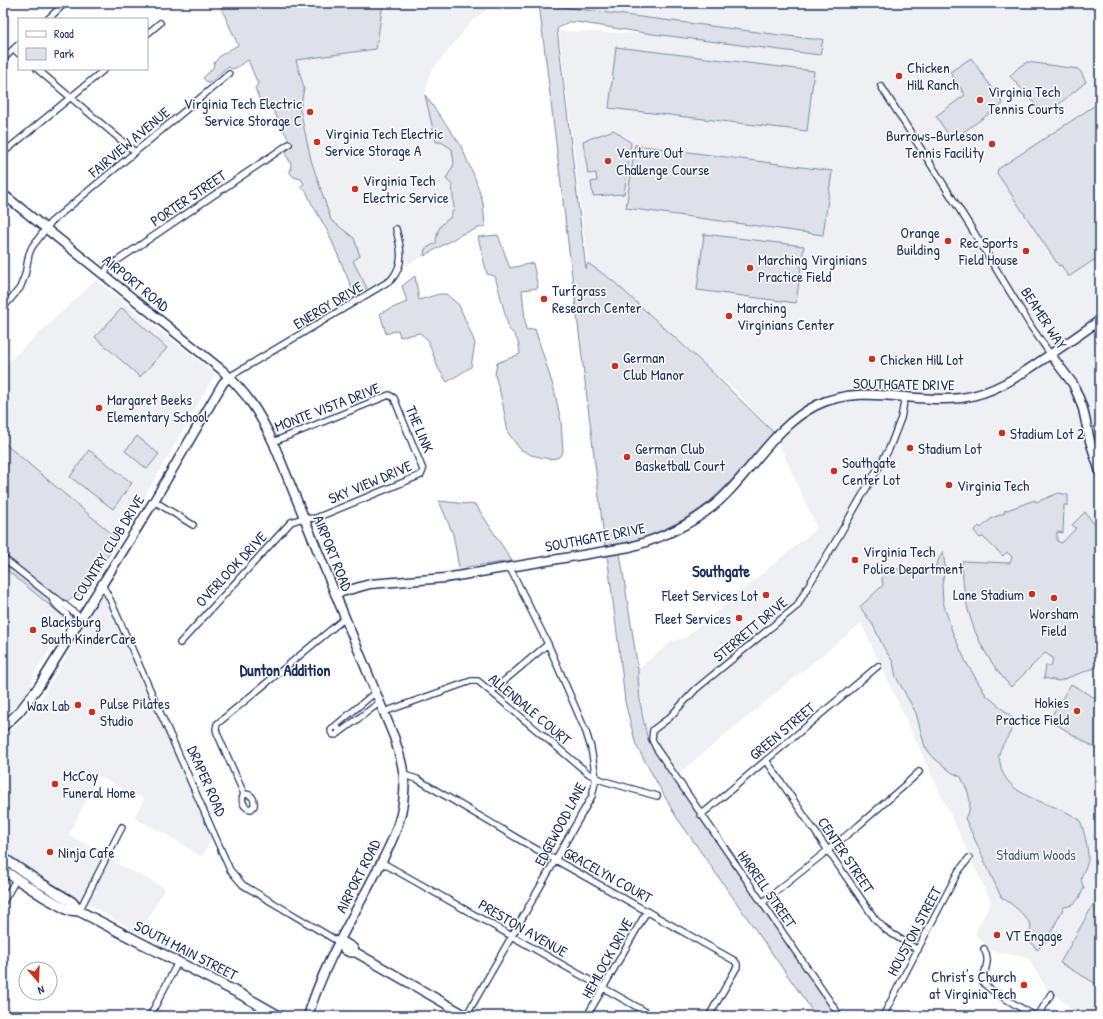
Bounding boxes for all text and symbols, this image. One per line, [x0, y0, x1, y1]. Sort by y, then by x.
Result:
legend [18, 18, 148, 70]
text: Road [54, 25, 74, 42]
text: Park [54, 45, 74, 62]
place label: Chicken Hill Ranch [907, 57, 959, 95]
marker: Chicken Hill Ranch [894, 71, 904, 81]
place label: Virginia Tech Tennis Courts [988, 81, 1064, 119]
place label: Virginia Tech Electric Service Storage C [184, 93, 302, 131]
marker: Virginia Tech Tennis Courts [975, 95, 985, 105]
street label: FAIRVIEW AVENUE [83, 102, 174, 183]
marker: Virginia Tech Electric Service Storage C [305, 107, 315, 117]
place label: Virginia Tech Electric Service Storage A [325, 123, 443, 161]
place label: Burrows-Burleson Tennis Facility [886, 125, 984, 163]
marker: Virginia Tech Electric Service Storage A [312, 137, 322, 147]
marker: Burrows-Burleson Tennis Facility [987, 139, 997, 149]
place label: Venture Out Challenge Course [616, 142, 710, 180]
marker: Venture Out Challenge Course [603, 156, 613, 166]
street label: PORTER STREET [146, 164, 231, 231]
place label: Virginia Tech Electric Service [363, 170, 449, 208]
marker: Virginia Tech Electric Service [350, 184, 360, 194]
place label: Orange Building [896, 222, 940, 260]
place label: Rec Sports Field House [958, 232, 1018, 270]
marker: Orange Building [943, 236, 953, 246]
marker: Rec Sports Field House [1021, 246, 1031, 256]
place label: Marching Virginians Practice Field [758, 249, 867, 287]
street label: AIRPORT ROAD [98, 250, 174, 317]
marker: Marching Virginians Practice Field [745, 263, 755, 273]
street label: ENERGY DRIVE [289, 276, 367, 334]
place label: Turfgrass Research Center [552, 280, 642, 318]
street label: BEAMER WAY [1016, 283, 1072, 354]
marker: Turfgrass Research Center [539, 294, 549, 304]
place label: Marching Virginians Center [737, 297, 835, 335]
marker: Marching Virginians Center [724, 311, 734, 321]
place label: German Club Manor [623, 347, 684, 385]
place label: Chicken Hill Lot [880, 349, 964, 370]
marker: Chicken Hill Lot [867, 354, 877, 364]
marker: German Club Manor [610, 361, 620, 371]
street label: SOUTHGATE DRIVE [853, 373, 955, 395]
street label: MONTE VISTA DRIVE [271, 377, 383, 437]
place label: Margaret Beeks Elementary School [107, 389, 208, 427]
street label: THE LINK [401, 402, 439, 456]
marker: Margaret Beeks Elementary School [94, 403, 104, 413]
place label: Stadium Lot 2 [1010, 423, 1084, 444]
marker: Stadium Lot 2 [997, 428, 1007, 438]
place label: German Club Basketball Court [635, 438, 726, 476]
place label: Stadium Lot [918, 438, 982, 459]
marker: Stadium Lot [905, 443, 915, 453]
marker: German Club Basketball Court [622, 452, 632, 462]
place label: Southgate Center Lot [842, 452, 901, 490]
street label: SKY VIEW DRIVE [325, 455, 415, 509]
marker: Southgate Center Lot [829, 466, 839, 476]
place label: Virginia Tech [957, 475, 1029, 496]
marker: Virginia Tech [944, 480, 954, 490]
street label: COUNTRY CLUB DRIVE [67, 490, 150, 605]
street label: AIRPORT ROAD [308, 512, 358, 595]
street label: SOUTHGATE DRIVE [543, 517, 647, 557]
street label: OVERLOOK DRIVE [190, 526, 272, 611]
place label: Virginia Tech Police Department [863, 541, 964, 579]
marker: Virginia Tech Police Department [850, 555, 860, 565]
district label: Southgate [692, 560, 750, 583]
place label: Lane Stadium [953, 584, 1024, 605]
place label: Fleet Services Lot [661, 585, 759, 606]
marker: Lane Stadium [1027, 589, 1037, 599]
marker: Fleet Services Lot [761, 590, 771, 600]
street label: STERRETT DRIVE [708, 592, 792, 666]
marker: Worsham Field [1049, 593, 1059, 603]
place label: Worsham Field [1029, 603, 1079, 641]
place label: Fleet Services [654, 608, 731, 629]
place label: Blacksburg South KinderCare [41, 611, 136, 649]
marker: Fleet Services [734, 613, 744, 623]
marker: Blacksburg South KinderCare [28, 625, 38, 635]
district label: Dunton Addition [240, 659, 330, 681]
street label: ALLENDALE COURT [484, 668, 577, 750]
place label: Hokies Practice Field [996, 692, 1069, 730]
place label: Pulse Pilates Studio [100, 693, 170, 731]
place label: Wax Lab [27, 695, 70, 716]
street label: GREEN STREET [745, 697, 820, 765]
marker: Wax Lab [73, 700, 83, 710]
marker: Hokies Practice Field [1072, 706, 1082, 716]
marker: Pulse Pilates Studio [87, 707, 97, 717]
street label: DRAPER ROAD [182, 742, 232, 820]
place label: McCoy Funeral Home [62, 765, 136, 803]
street label: EDGEWOOD LANE [529, 778, 591, 869]
marker: McCoy Funeral Home [50, 779, 60, 789]
street label: CENTER STREET [813, 813, 880, 898]
street label: AIRPORT ROAD [330, 835, 386, 916]
place label: Ninja Cafe [58, 842, 114, 863]
street label: GRACELYN COURT [560, 842, 657, 909]
park label: Stadium Woods [996, 844, 1076, 865]
street label: HARRELL STREET [733, 846, 802, 933]
marker: Ninja Cafe [45, 847, 55, 857]
street label: HOUSTON STREET [882, 882, 947, 979]
street label: PRESTON AVENUE [475, 894, 572, 962]
street label: HEMLOCK DRIVE [576, 914, 638, 1002]
street label: SOUTH MAIN STREET [131, 915, 242, 985]
place label: VT Engage [1005, 925, 1063, 946]
marker: VT Engage [992, 930, 1002, 940]
north arrow [18, 961, 58, 1001]
place label: Christ's Church at Virginia Tech [929, 966, 1016, 1004]
marker: Christ's Church at Virginia Tech [1019, 980, 1029, 990]
text: N [36, 983, 46, 998]

